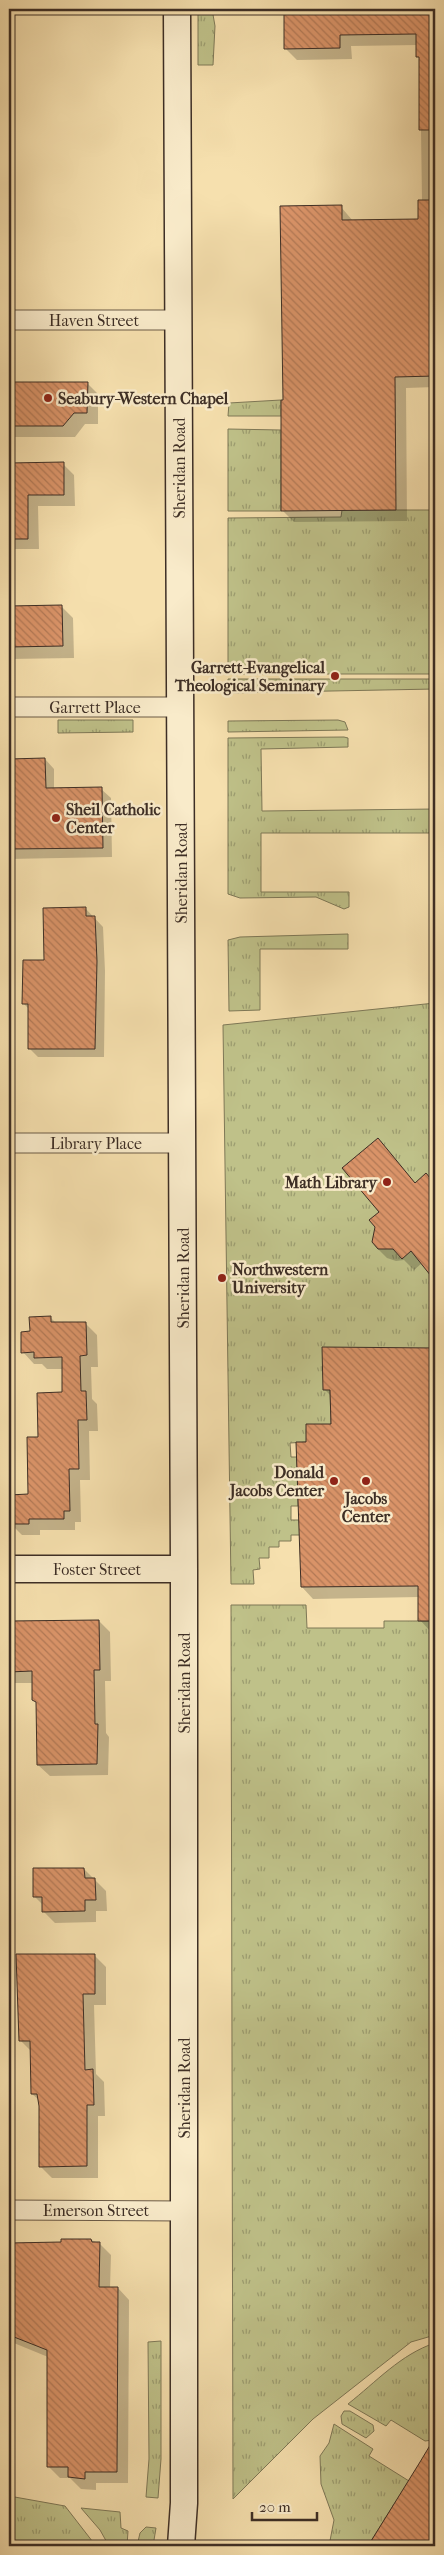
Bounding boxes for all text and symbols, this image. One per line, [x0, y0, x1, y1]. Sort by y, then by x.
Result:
street label: Haven Street [49, 311, 139, 330]
place label: Seabury-Western Chapel [58, 389, 229, 409]
marker: Seabury-Western Chapel [42, 392, 54, 404]
street label: Sheridan Road [170, 417, 189, 518]
place label: Garrett-Evangelical Theological Seminary [174, 658, 326, 696]
marker: Garrett-Evangelical Theological Seminary [329, 670, 341, 682]
street label: Garrett Place [49, 698, 141, 717]
place label: Sheil Catholic Center [66, 800, 161, 837]
marker: Sheil Catholic Center [50, 812, 62, 824]
street label: Sheridan Road [172, 822, 191, 923]
street label: Library Place [50, 1134, 142, 1153]
place label: Math Library [284, 1173, 378, 1193]
marker: Math Library [381, 1176, 393, 1188]
street label: Sheridan Road [174, 1227, 193, 1328]
place label: Northwestern University [231, 1260, 329, 1298]
marker: Northwestern University [216, 1272, 228, 1284]
place label: Donald Jacobs Center [228, 1463, 325, 1501]
marker: Donald Jacobs Center [328, 1475, 340, 1487]
marker: Jacobs Center [360, 1475, 372, 1487]
place label: Jacobs Center [342, 1489, 391, 1526]
street label: Foster Street [53, 1560, 142, 1579]
street label: Sheridan Road [175, 1632, 194, 1733]
street label: Sheridan Road [175, 2037, 194, 2138]
street label: Emerson Street [43, 2201, 150, 2220]
scale bar [252, 2490, 316, 2522]
text: 20 m [259, 2498, 291, 2516]

